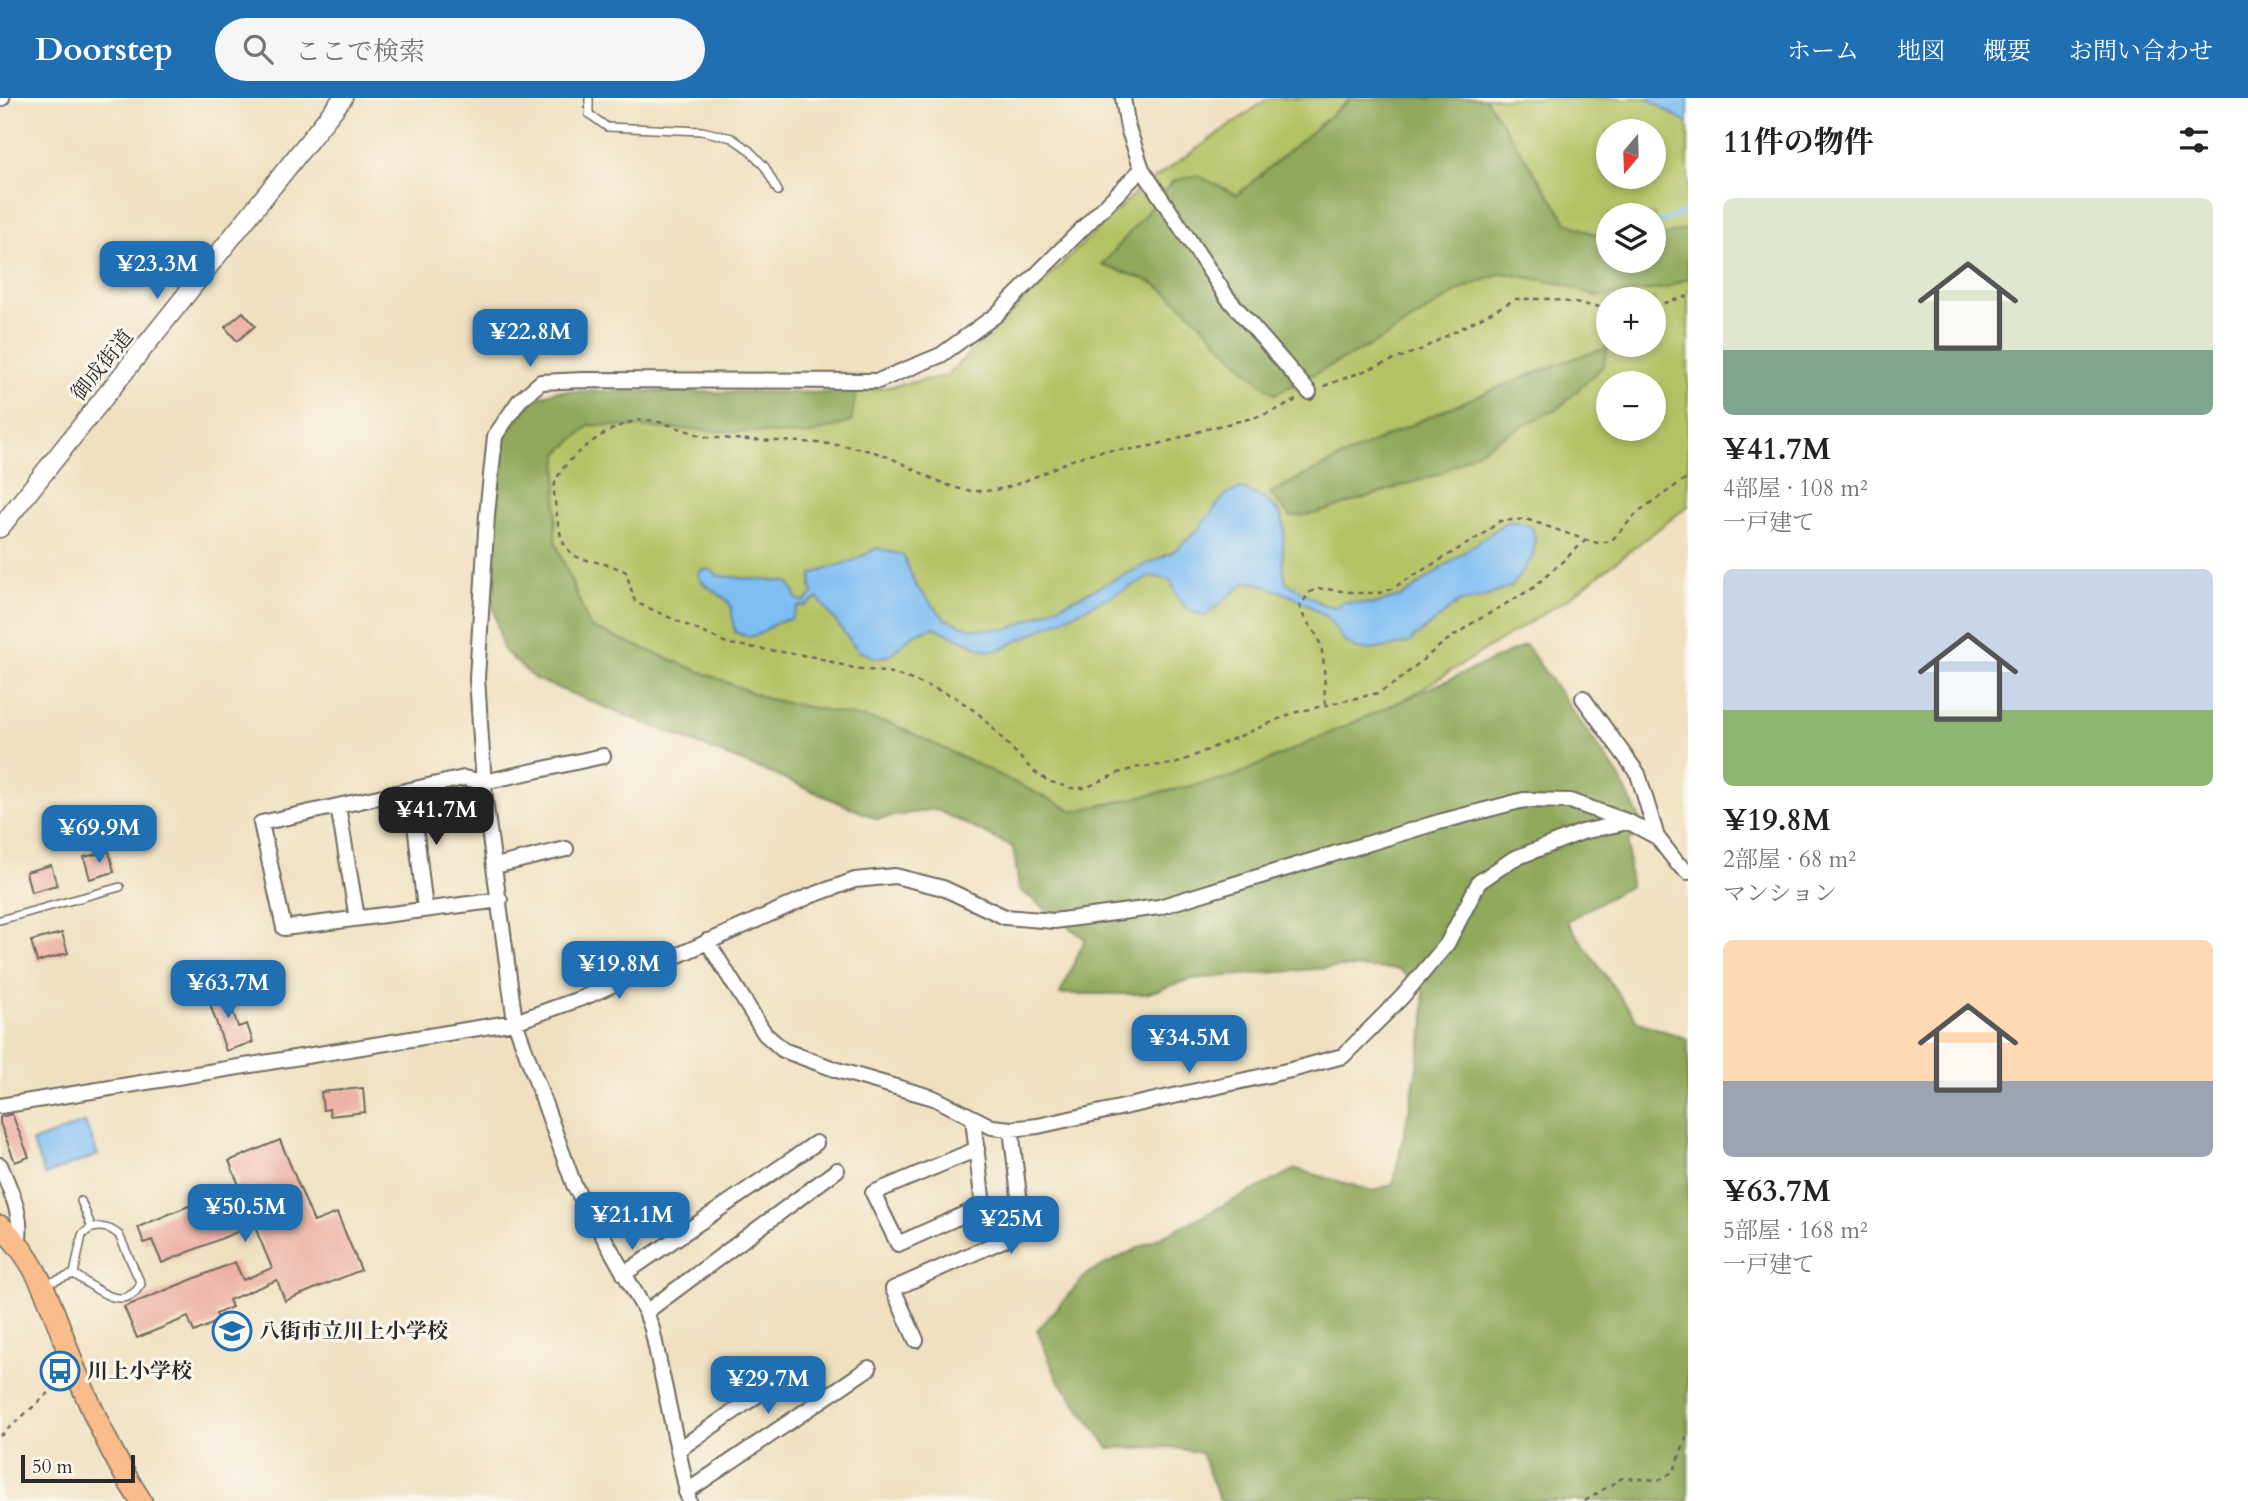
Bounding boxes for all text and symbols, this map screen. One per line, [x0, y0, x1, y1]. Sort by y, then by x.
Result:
search box [215, 18, 705, 81]
text: Doorstep [35, 27, 173, 72]
icon: search [239, 30, 277, 68]
text: ここで検索 [295, 34, 425, 69]
text: ホーム [1787, 35, 1859, 68]
text: 地図 [1897, 35, 1945, 68]
text: 概要 [1983, 35, 2031, 68]
text: お問い合わせ [2069, 35, 2213, 68]
north arrow [1596, 119, 1666, 189]
map controls [1596, 119, 1666, 441]
icon: filters [2175, 121, 2213, 159]
text: 11件の物件 [1723, 122, 1874, 163]
button: layers [1596, 203, 1666, 273]
pin: ¥23.3M [100, 242, 214, 301]
icon: home [1905, 243, 2031, 369]
text: ¥23.3M [116, 248, 198, 279]
button: + [1596, 287, 1666, 357]
pin: ¥22.8M [473, 310, 587, 369]
text: ¥22.8M [489, 316, 571, 347]
street label: 御成街道 [65, 324, 140, 407]
button: − [1596, 371, 1666, 441]
text: ¥41.7M [1723, 429, 1831, 470]
text: 4部屋 · 108 m² [1723, 473, 1868, 504]
text: 一戸建て [1723, 507, 1815, 538]
icon: home [1905, 614, 2031, 740]
pin: ¥41.7M [379, 788, 493, 847]
text: ¥41.7M [395, 794, 477, 825]
text: ¥19.8M [1723, 800, 1831, 841]
pin: ¥69.9M [42, 806, 156, 865]
text: ¥69.9M [58, 812, 140, 843]
text: 2部屋 · 68 m² [1723, 844, 1856, 875]
text: マンション [1723, 878, 1837, 909]
pin: ¥19.8M [562, 942, 676, 1001]
text: ¥19.8M [578, 948, 660, 979]
pin: ¥63.7M [171, 960, 285, 1020]
text: ¥63.7M [187, 967, 269, 998]
icon: home [1905, 985, 2031, 1111]
pin: ¥34.5M [1132, 1016, 1246, 1075]
text: ¥34.5M [1148, 1022, 1230, 1053]
text: ¥63.7M [1723, 1171, 1831, 1212]
pin: ¥50.5M [188, 1184, 302, 1244]
text: ¥50.5M [204, 1191, 286, 1222]
pin: ¥21.1M [575, 1192, 689, 1252]
pin: ¥25M [970, 1196, 1052, 1256]
text: ¥21.1M [591, 1199, 673, 1230]
text: ¥25M [979, 1203, 1043, 1234]
text: 5部屋 · 168 m² [1723, 1215, 1868, 1246]
text: 一戸建て [1723, 1249, 1815, 1280]
school or university icon: 八街市立川上小学校 [211, 1310, 253, 1352]
place label: 八街市立川上小学校 [259, 1317, 448, 1346]
bus stop icon: 川上小学校 [39, 1350, 81, 1392]
pin: ¥29.7M [711, 1356, 825, 1416]
place label: 川上小学校 [87, 1357, 192, 1386]
text: ¥29.7M [727, 1363, 809, 1394]
scale bar [21, 1452, 135, 1484]
text: 50 m [32, 1454, 73, 1480]

